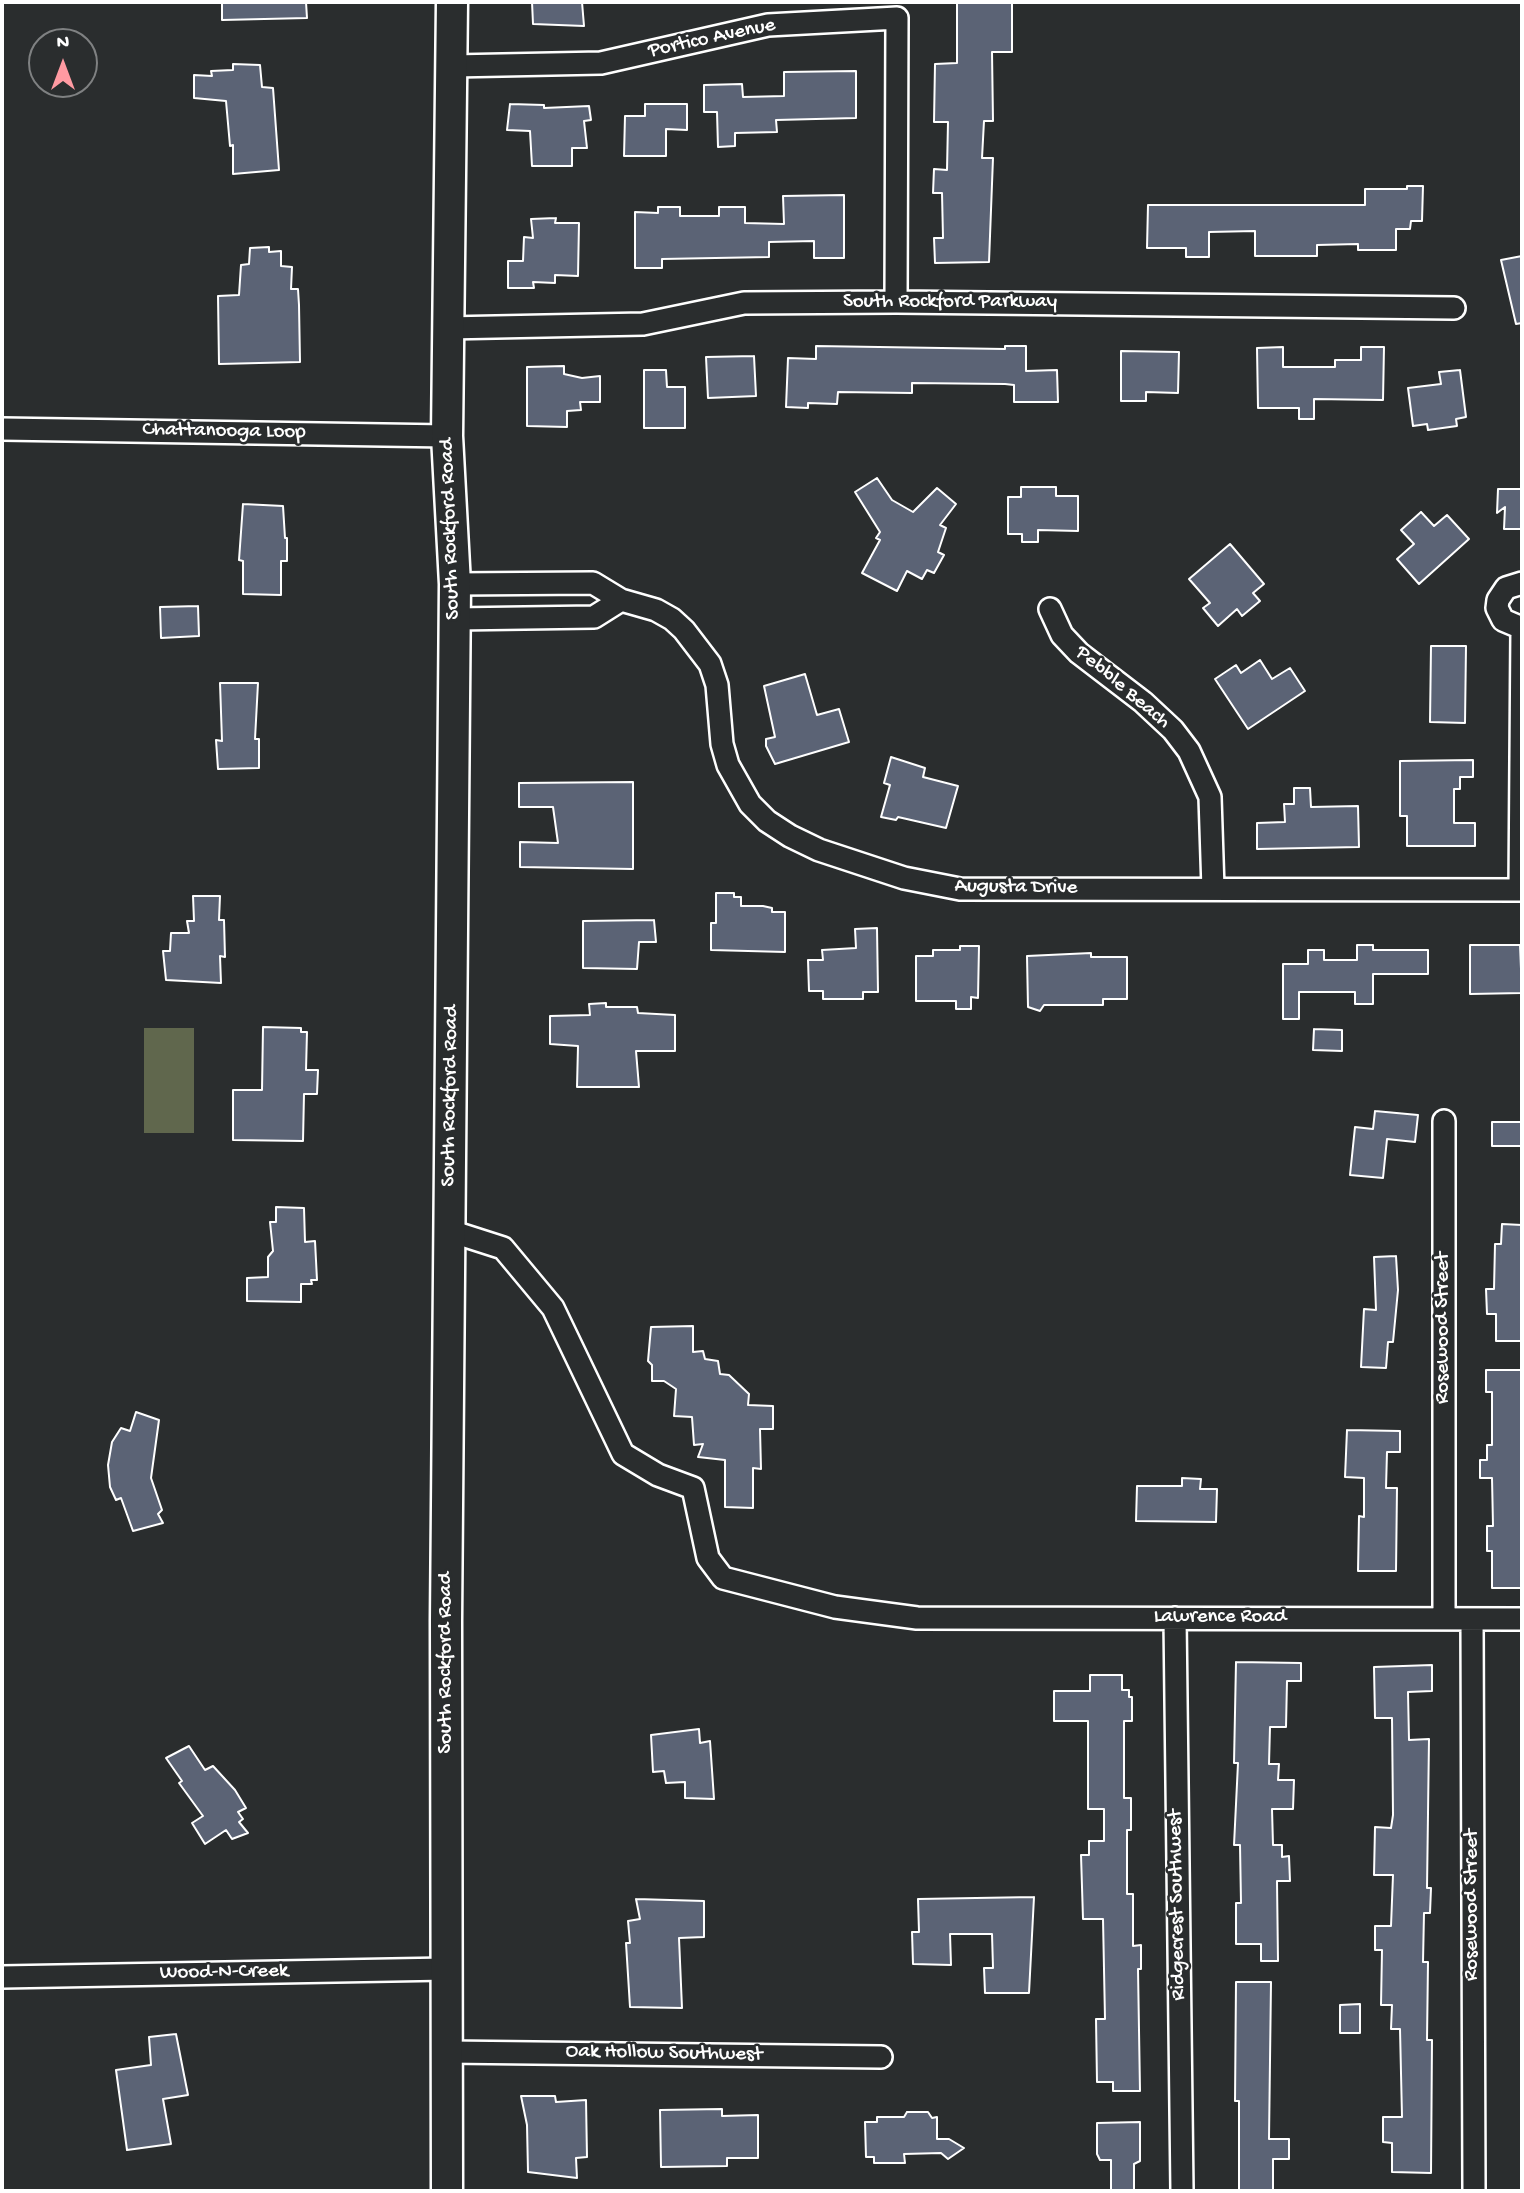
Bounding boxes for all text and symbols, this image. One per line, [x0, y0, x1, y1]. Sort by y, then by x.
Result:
street label: Portico Avenue [646, 13, 778, 65]
north arrow [28, 28, 98, 98]
text: N [57, 32, 69, 55]
street label: South Rockford Parkway [843, 290, 1057, 316]
street label: Chattanooga Loop [142, 418, 306, 446]
street label: South Rockford Road [435, 438, 467, 620]
street label: Pebble Beach [1069, 641, 1175, 735]
street label: Augusta Drive [954, 874, 1078, 902]
street label: South Rockford Road [437, 1005, 465, 1187]
street label: Rosewood Street [1431, 1252, 1457, 1404]
street label: South Rockford Road [434, 1572, 460, 1754]
street label: Lawrence Road [1154, 1605, 1286, 1631]
street label: Ridgecrest Southwest [1164, 1809, 1192, 2001]
street label: Rosewood Street [1460, 1829, 1486, 1981]
street label: Wood-N-Creek [159, 1959, 289, 1987]
street label: Oak Hollow Southwest [565, 2040, 763, 2068]

